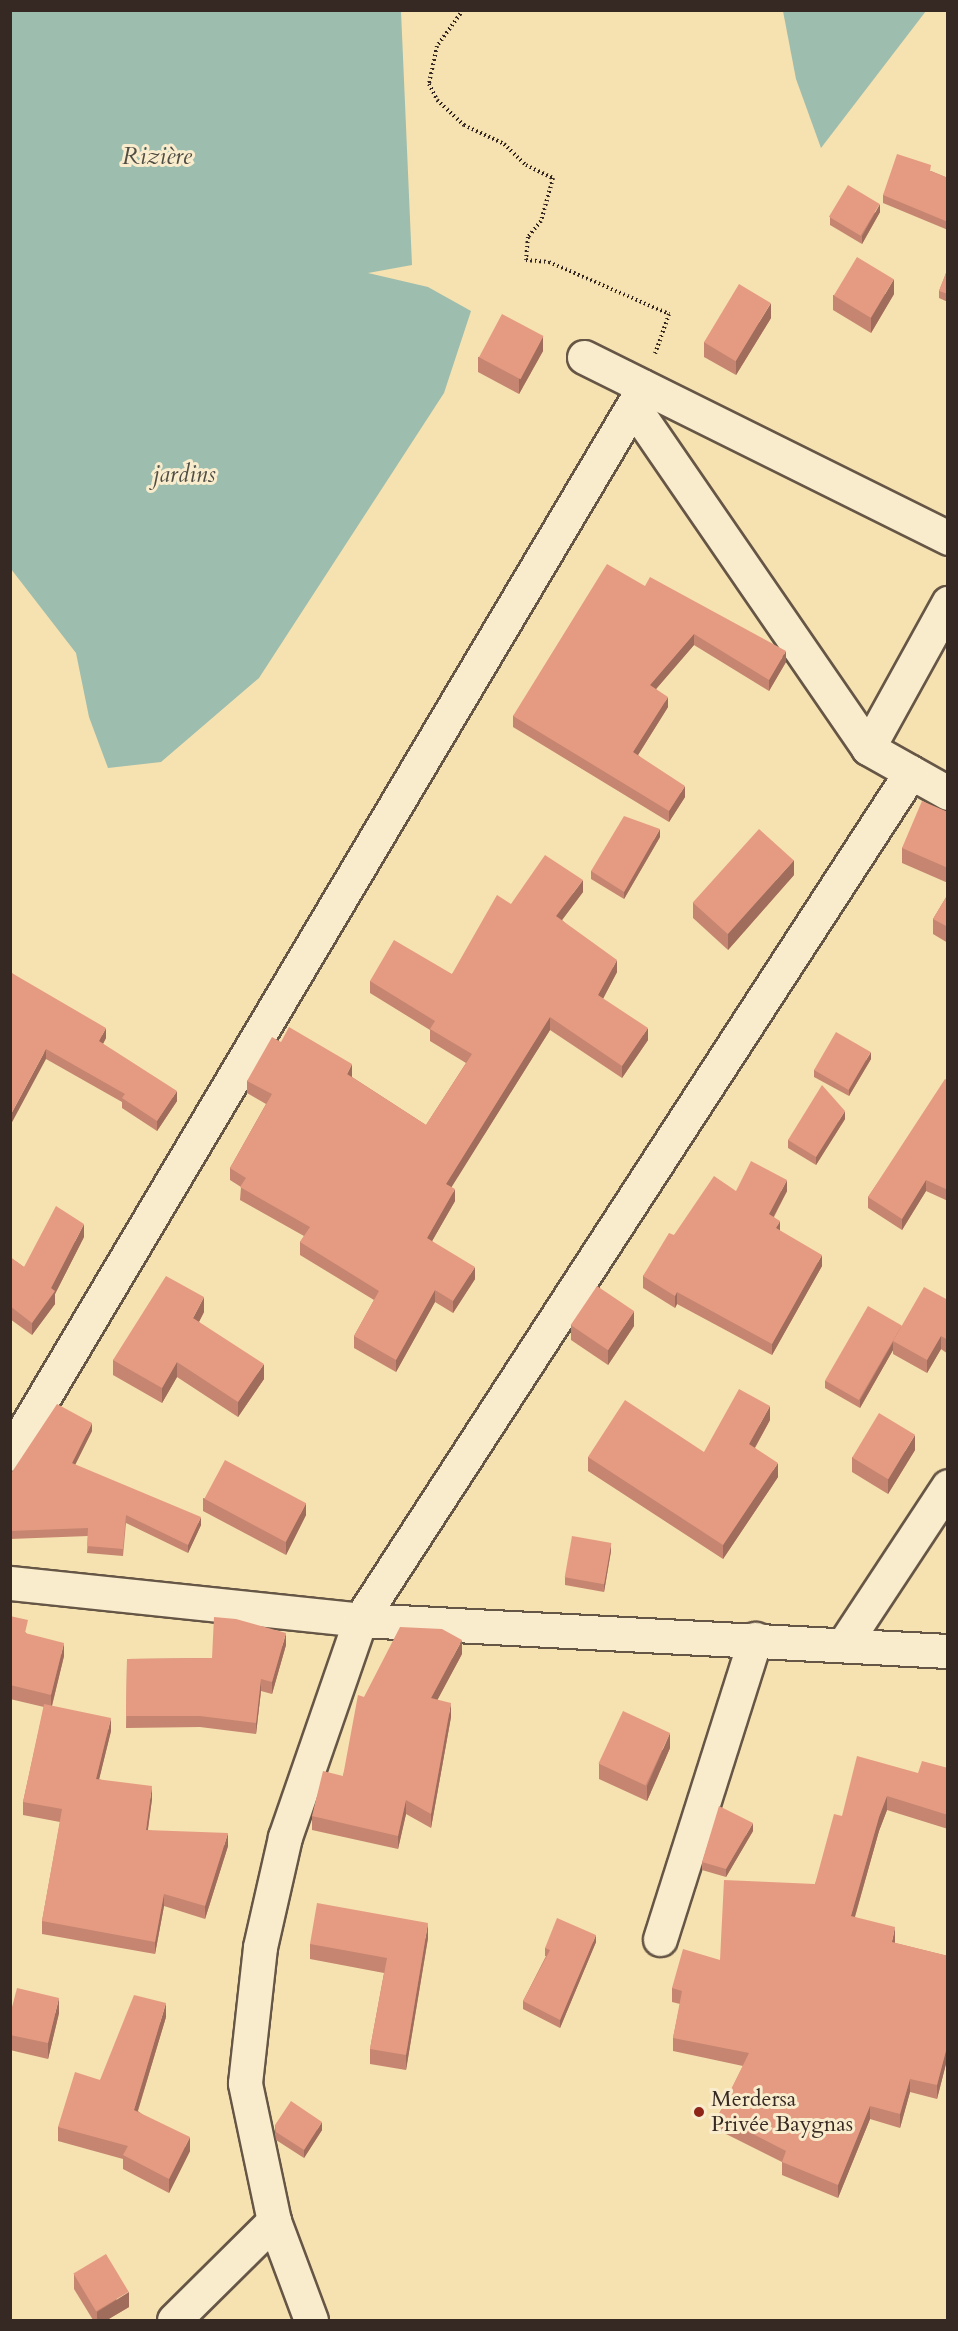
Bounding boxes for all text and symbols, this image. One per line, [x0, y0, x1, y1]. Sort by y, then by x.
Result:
water label: Rizière [122, 143, 192, 171]
water label: jardins [152, 461, 216, 489]
place label: Merdersa Privée Baygnas [711, 2086, 853, 2138]
marker: Merdersa Privée Baygnas [692, 2105, 706, 2119]

